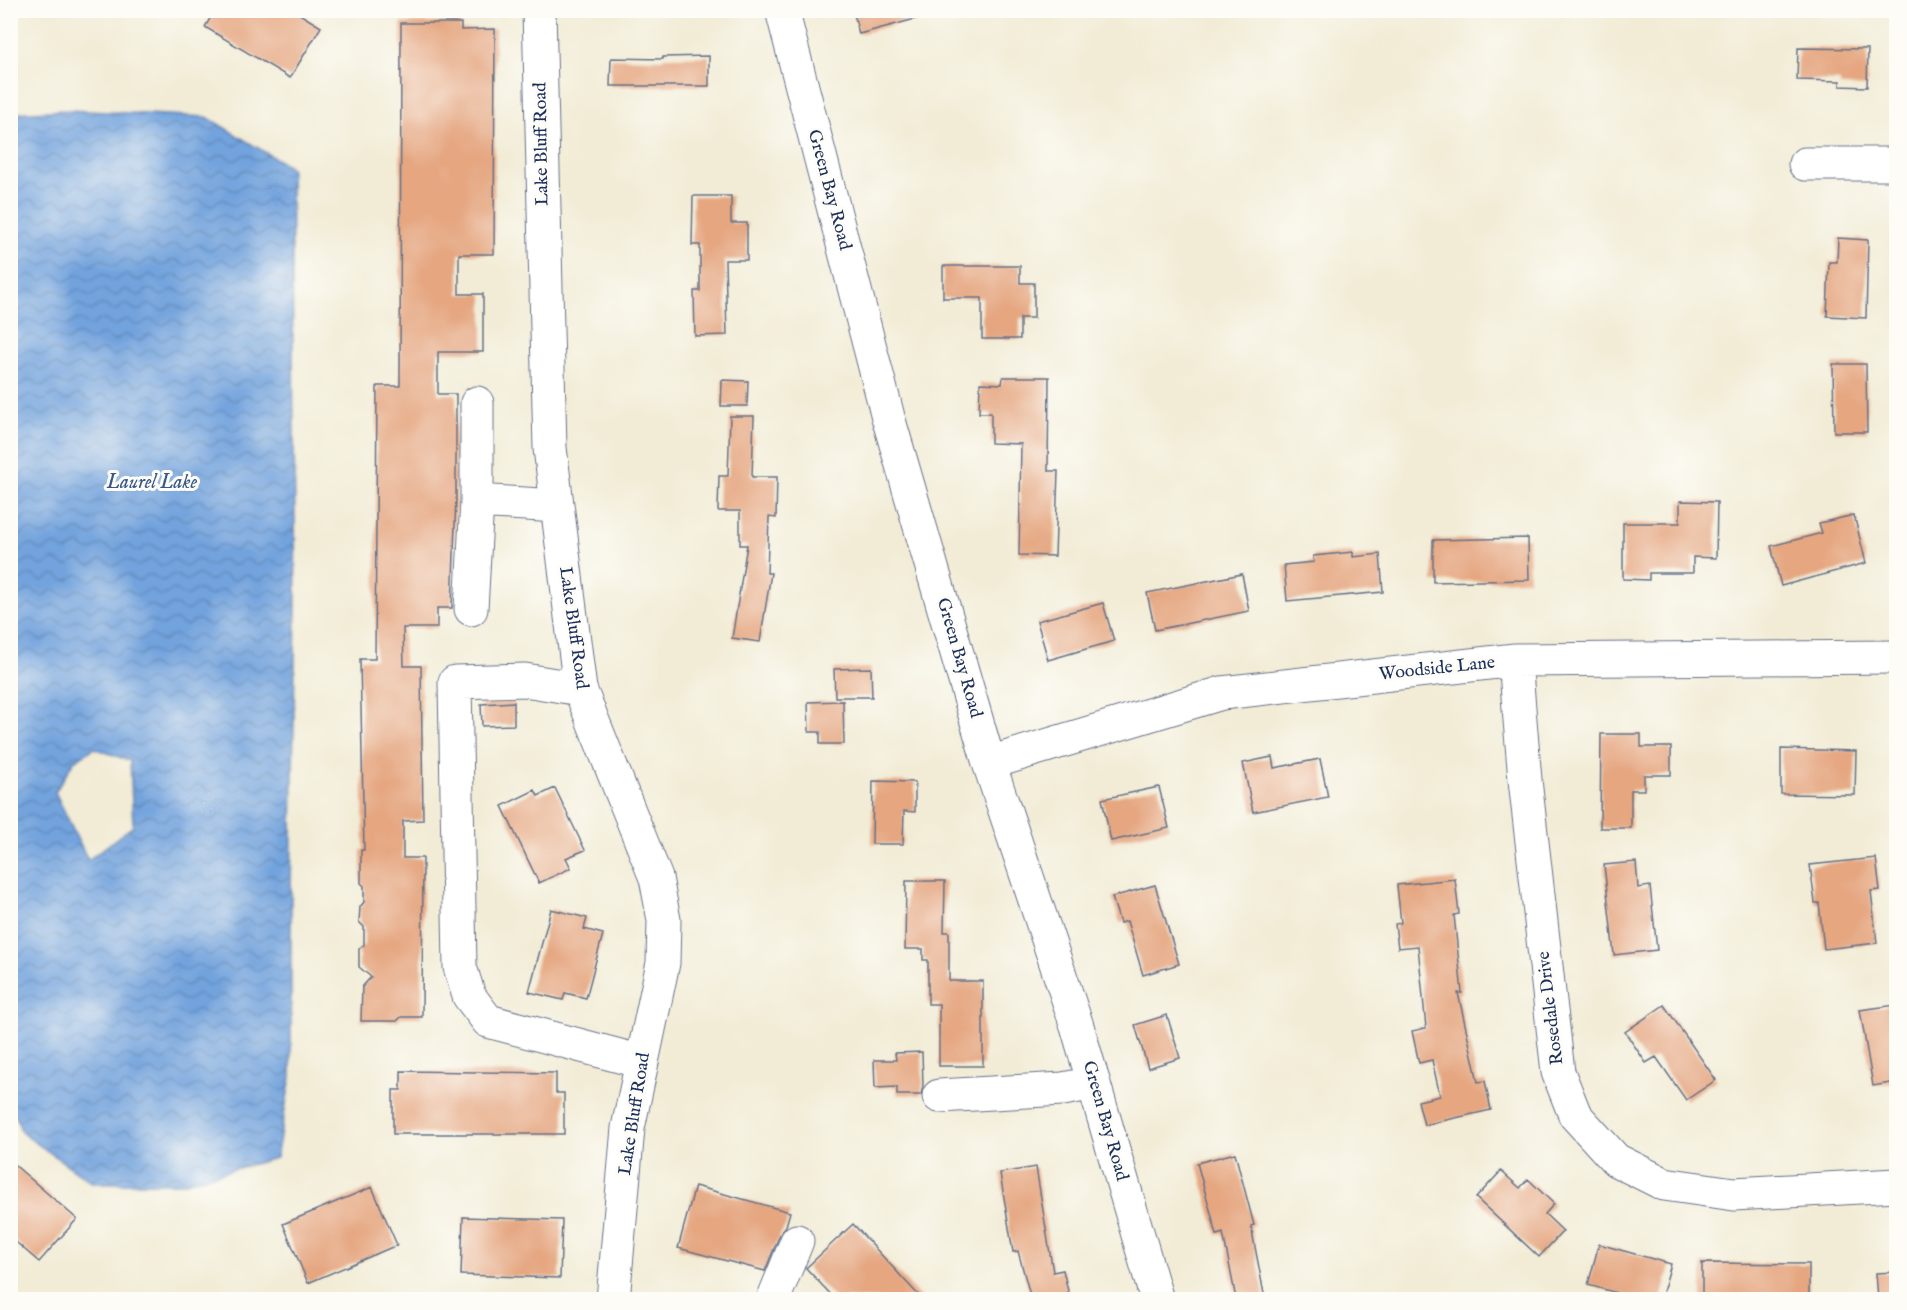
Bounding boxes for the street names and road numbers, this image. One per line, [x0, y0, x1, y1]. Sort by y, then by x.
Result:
street label: Lake Bluff Road [529, 82, 555, 206]
street label: Green Bay Road [802, 127, 856, 253]
street label: Lake Bluff Road [553, 565, 593, 691]
street label: Green Bay Road [931, 595, 987, 721]
street label: Woodside Lane [1378, 651, 1496, 687]
street label: Rosedale Drive [1533, 950, 1569, 1066]
street label: Lake Bluff Road [614, 1051, 656, 1177]
street label: Green Bay Road [1077, 1058, 1133, 1184]

